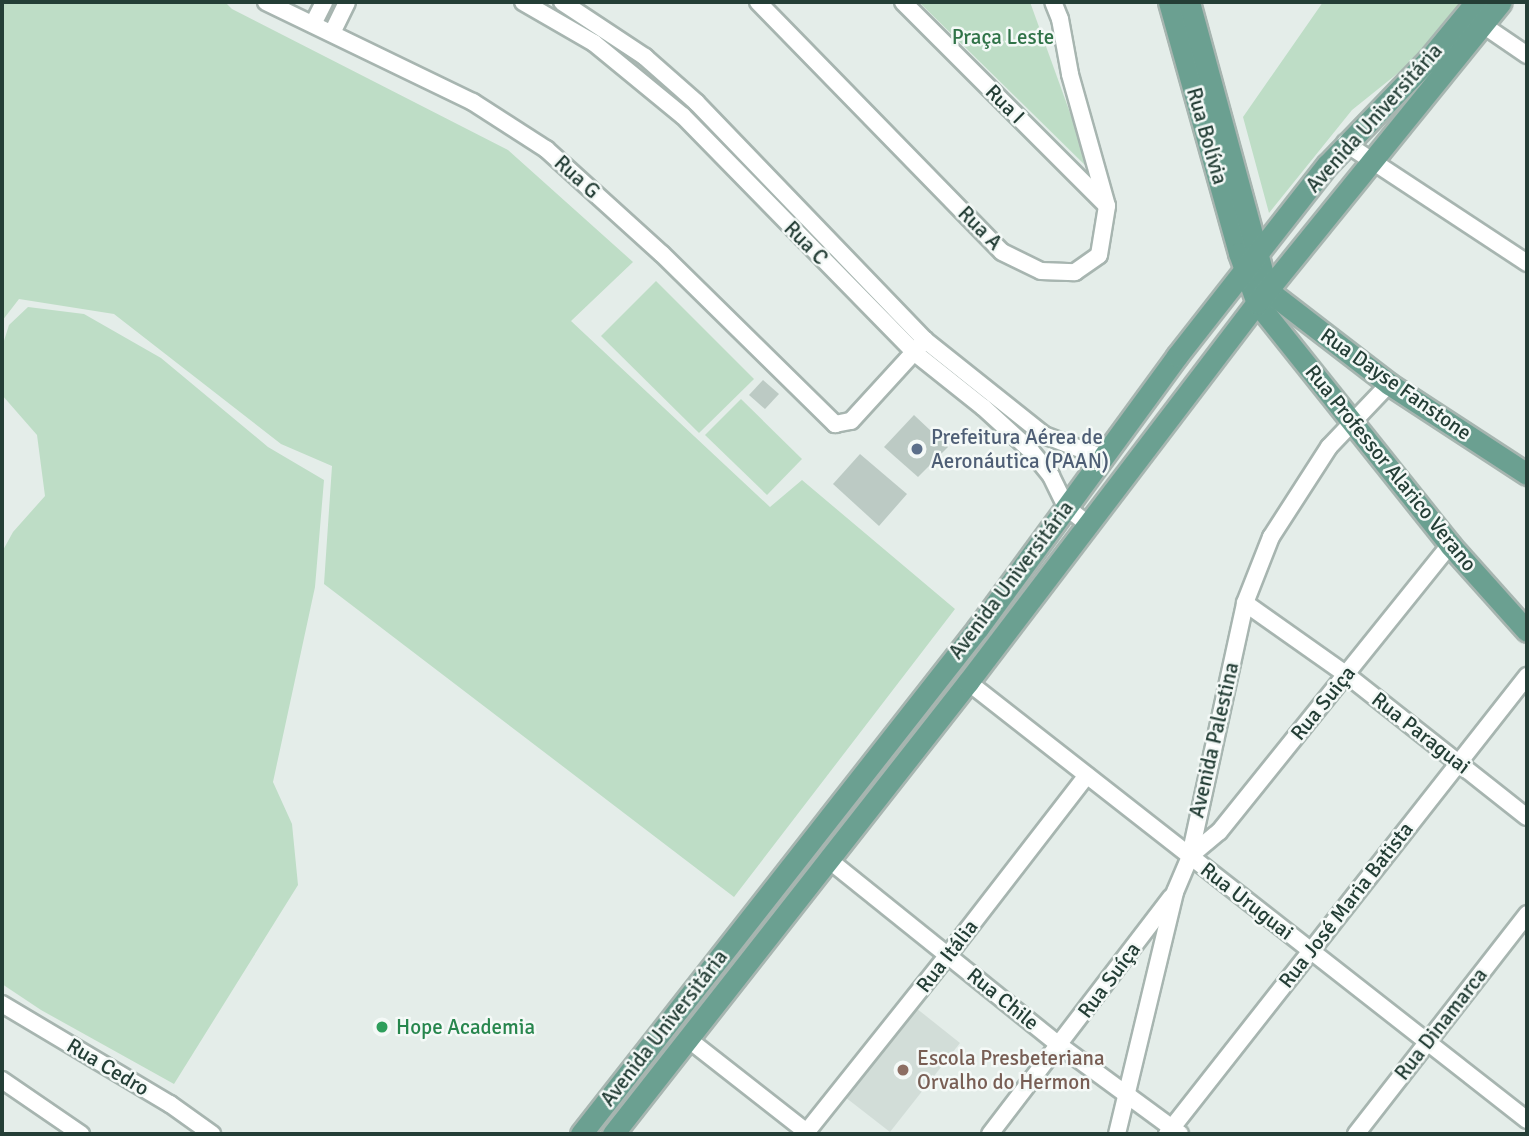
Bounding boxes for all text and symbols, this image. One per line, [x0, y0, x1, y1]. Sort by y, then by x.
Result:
park label: Praça Leste [952, 24, 1054, 50]
street label: Avenida Universitária [1301, 38, 1447, 198]
street label: Rua I [980, 79, 1030, 129]
street label: Rua Bolívia [1181, 85, 1233, 187]
street label: Rua G [549, 150, 605, 204]
street label: Rua A [953, 201, 1007, 255]
street label: Rua C [779, 216, 833, 270]
street label: Rua Dayse Fanstone [1316, 323, 1476, 445]
street label: Rua Professor Alarico Verano [1300, 360, 1482, 576]
place label: Prefeitura Aérea de Aeronáutica (PAAN) [931, 424, 1109, 474]
marker: Prefeitura Aérea de Aeronáutica (PAAN) [909, 441, 925, 457]
street label: Avenida Universitária [943, 496, 1079, 664]
street label: Avenida Palestina [1184, 660, 1244, 820]
street label: Rua Suiça [1285, 661, 1361, 745]
street label: Rua Paraguai [1367, 687, 1475, 779]
street label: Rua José Maria Batista [1273, 817, 1419, 993]
street label: Rua Uruguai [1195, 857, 1299, 945]
street label: Rua Itália [911, 915, 983, 997]
street label: Rua Suíça [1072, 937, 1146, 1023]
street label: Avenida Universitária [595, 945, 733, 1111]
street label: Rua Chile [962, 962, 1044, 1036]
street label: Rua Dinamarca [1389, 963, 1493, 1085]
place label: Hope Academia [396, 1014, 535, 1040]
marker: Hope Academia [374, 1019, 390, 1035]
street label: Rua Cedro [62, 1033, 154, 1101]
place label: Escola Presbeteriana Orvalho do Hermon [917, 1045, 1105, 1095]
marker: Escola Presbeteriana Orvalho do Hermon [895, 1062, 911, 1078]

